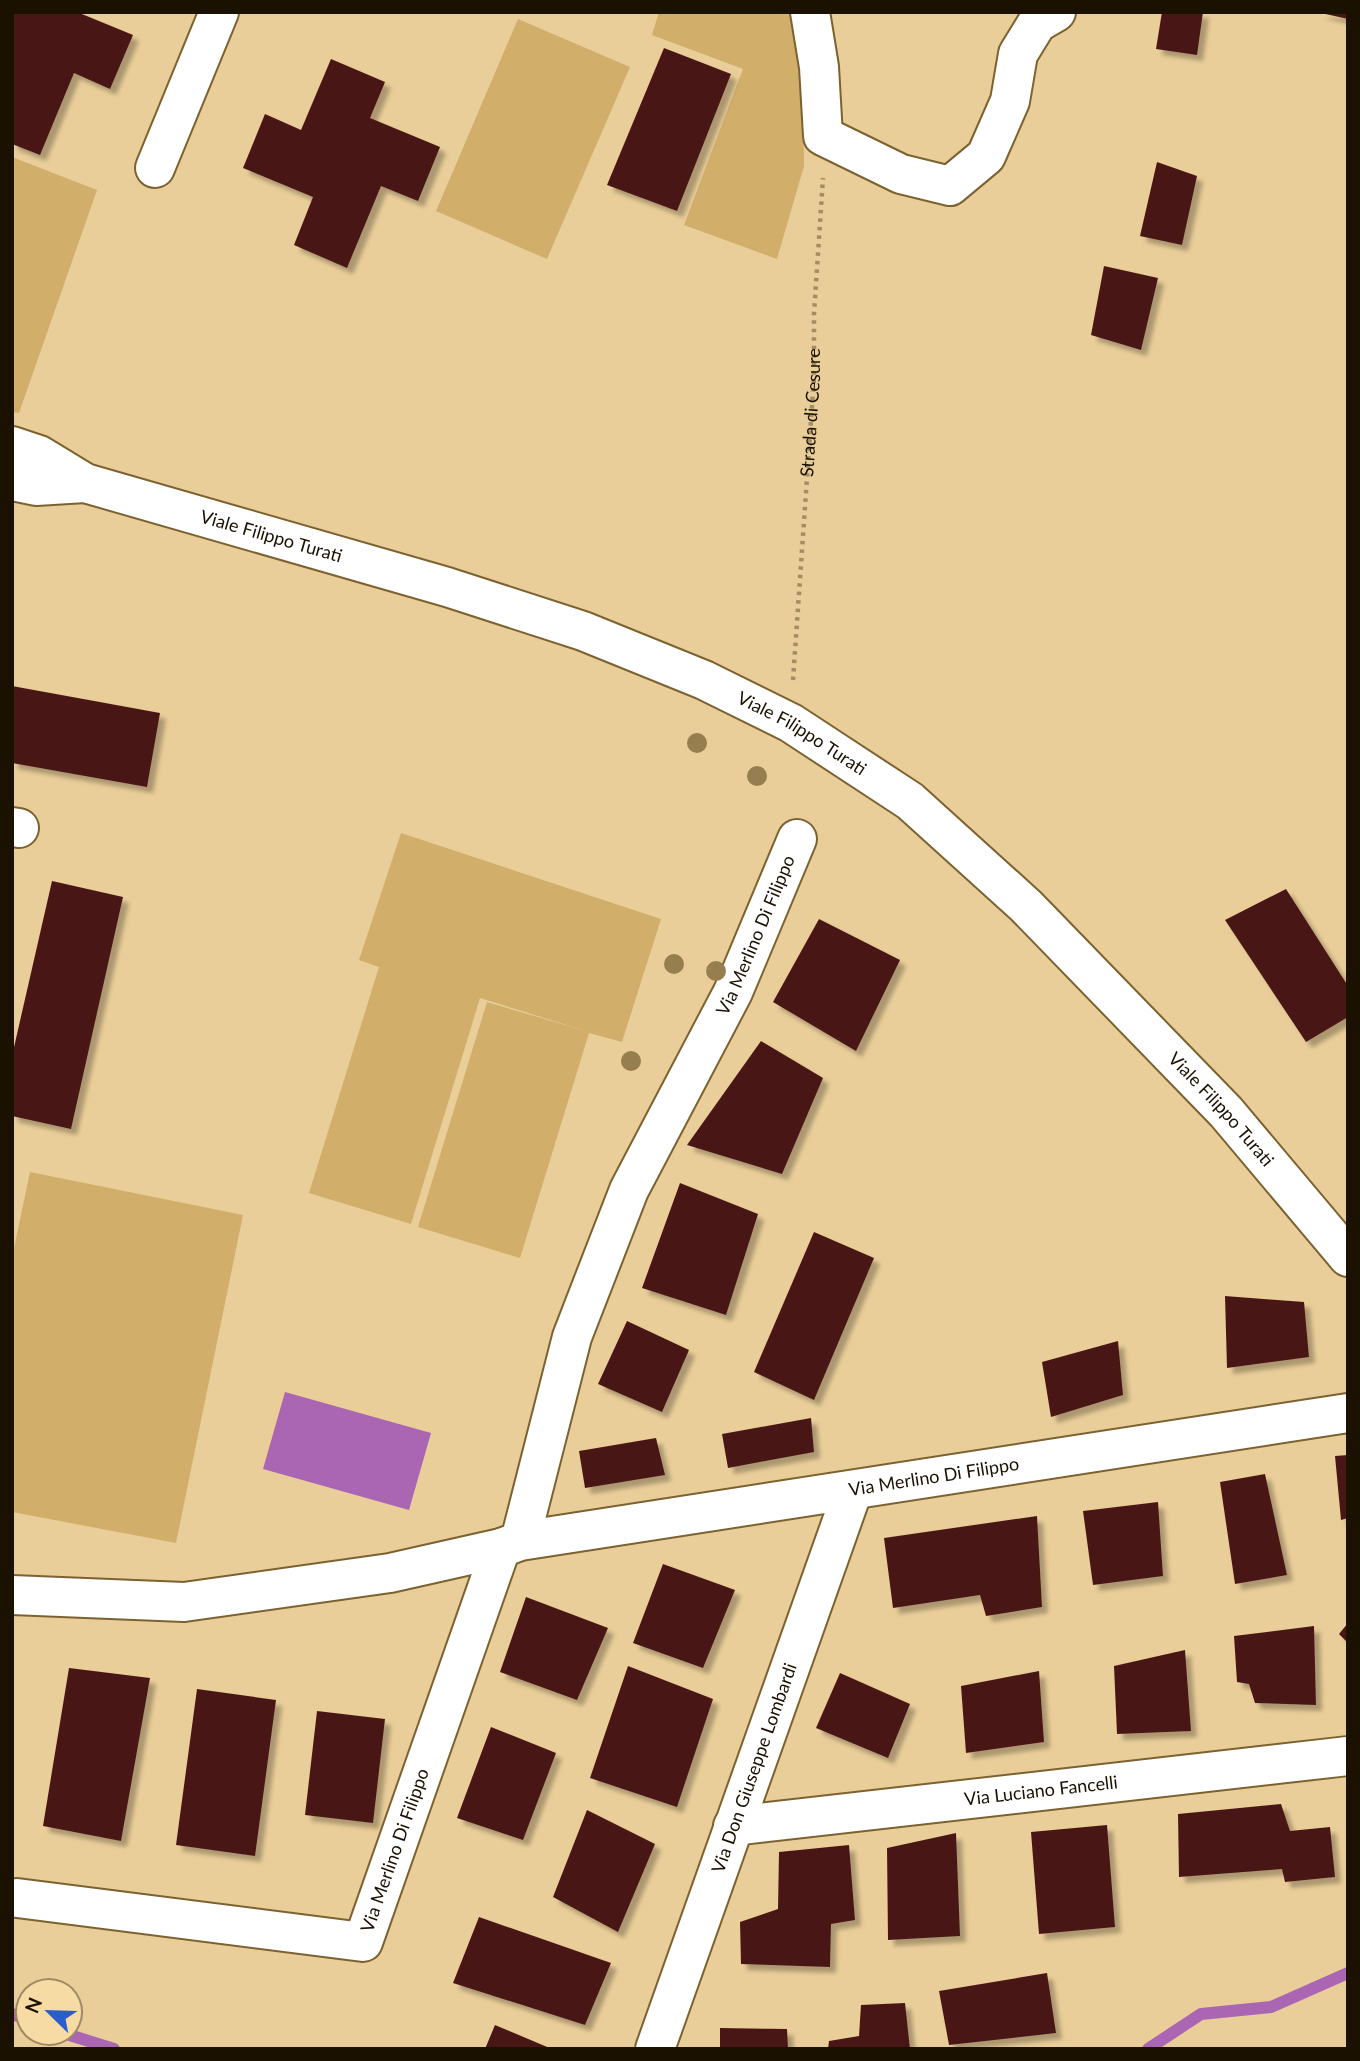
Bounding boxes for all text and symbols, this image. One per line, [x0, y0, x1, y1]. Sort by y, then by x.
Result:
street label: Strada di Cesure [795, 348, 824, 478]
street label: Viale Filippo Turati [198, 505, 345, 566]
street label: Viale Filippo Turati [734, 686, 871, 779]
street label: Via Merlino Di Filippo [711, 852, 799, 1019]
street label: Viale Filippo Turati [1164, 1047, 1279, 1170]
street label: Via Merlino Di Filippo [847, 1452, 1020, 1500]
street label: Via Don Giuseppe Lombardi [706, 1660, 801, 1876]
street label: Via Merlino Di Filippo [355, 1765, 433, 1935]
street label: Via Luciano Fancelli [963, 1770, 1119, 1810]
north arrow [14, 1977, 84, 2047]
text: N [19, 1994, 46, 2016]

